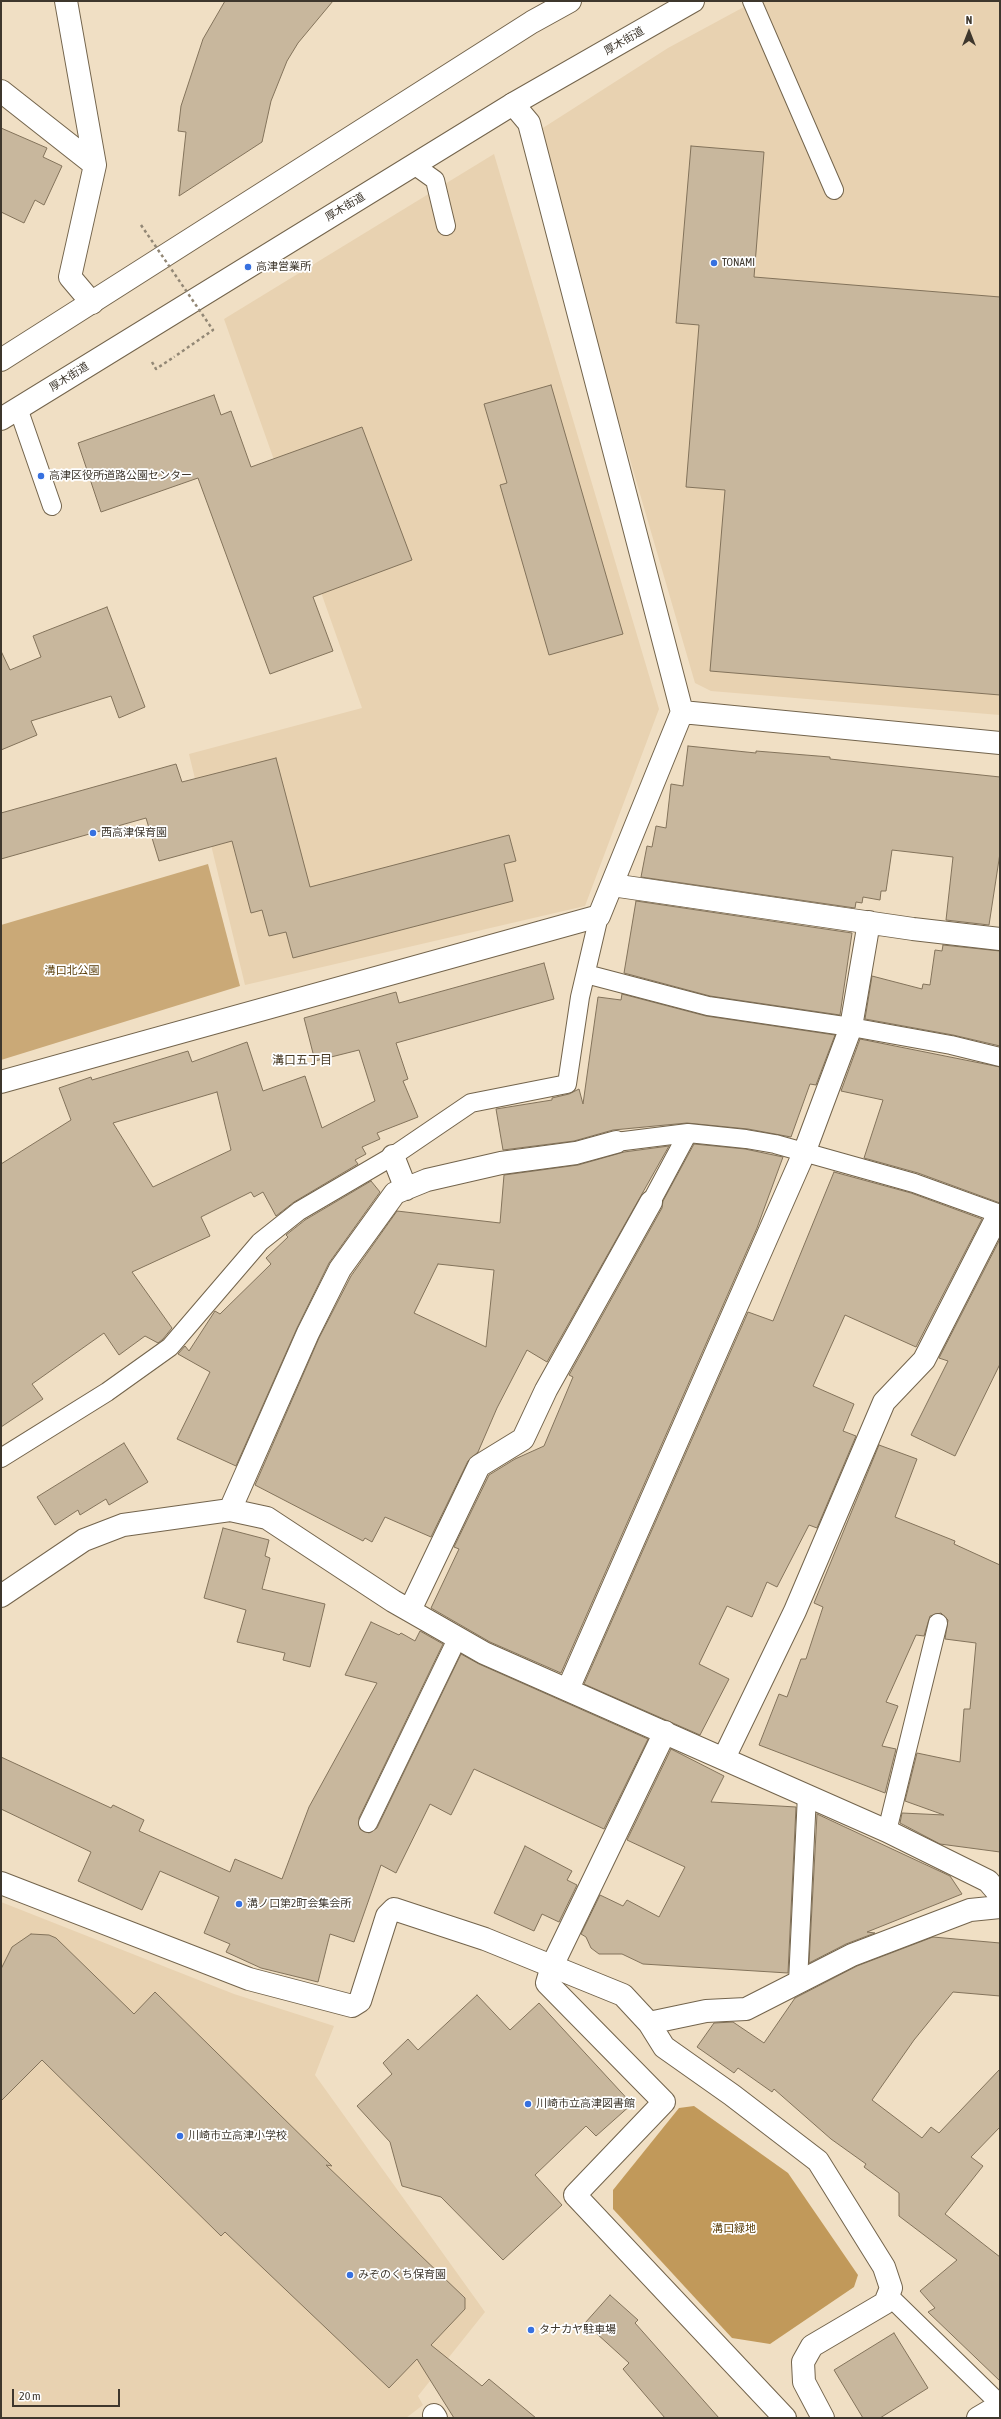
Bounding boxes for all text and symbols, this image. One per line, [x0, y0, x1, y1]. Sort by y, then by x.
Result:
north arrow [949, 12, 989, 52]
text: N [966, 14, 972, 26]
street label: 厚木街道 [602, 24, 646, 58]
street label: 厚木街道 [323, 190, 367, 224]
place label: TONAMI [722, 256, 755, 270]
marker: TONAMI [709, 258, 719, 268]
place label: 高津営業所 [256, 260, 311, 274]
marker: 高津営業所 [243, 262, 253, 272]
street label: 厚木街道 [47, 360, 91, 394]
place label: 高津区役所道路公園センター [49, 469, 192, 483]
marker: 高津区役所道路公園センター [36, 471, 46, 481]
place label: 西高津保育園 [101, 826, 167, 840]
marker: 西高津保育園 [88, 828, 98, 838]
park label: 溝口北公園 [45, 964, 99, 978]
district label: 溝口五丁目 [272, 1053, 332, 1067]
place label: 溝ノ口第2町会集会所 [247, 1897, 351, 1911]
marker: 溝ノ口第2町会集会所 [234, 1899, 244, 1909]
place label: 川崎市立高津図書館 [536, 2097, 635, 2111]
marker: 川崎市立高津図書館 [523, 2099, 533, 2109]
place label: 川崎市立高津小学校 [188, 2129, 287, 2143]
marker: 川崎市立高津小学校 [175, 2131, 185, 2141]
park label: 溝口緑地 [712, 2222, 756, 2236]
place label: みぞのくち保育園 [358, 2268, 446, 2282]
marker: みぞのくち保育園 [345, 2270, 355, 2280]
place label: タナカヤ駐車場 [539, 2323, 616, 2337]
marker: タナカヤ駐車場 [526, 2325, 536, 2335]
scale bar [14, 2381, 122, 2407]
text: 20 m [19, 2389, 41, 2403]

